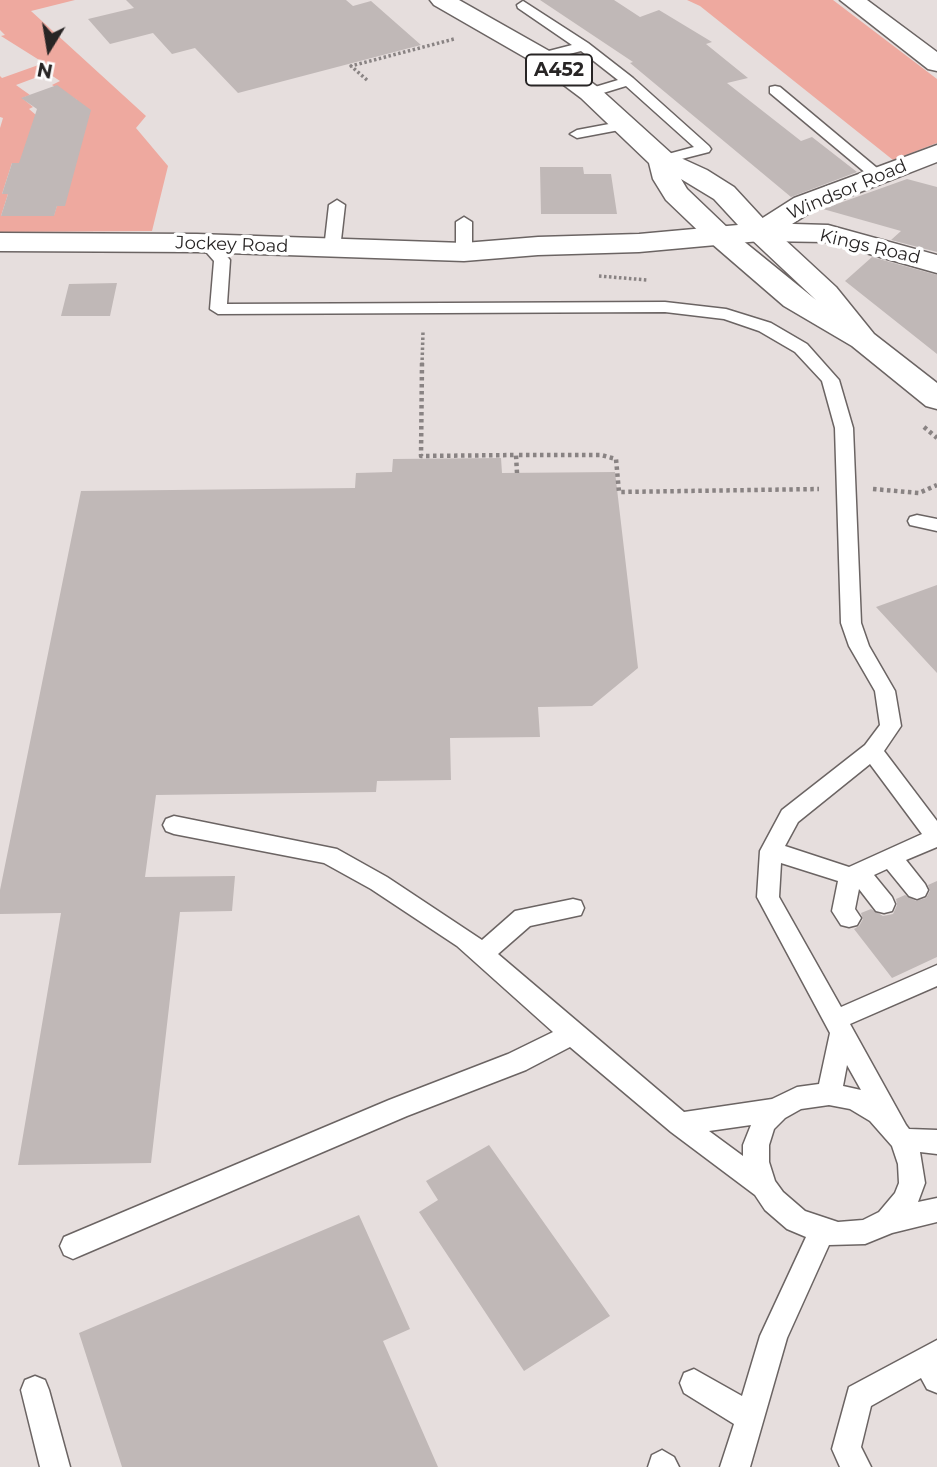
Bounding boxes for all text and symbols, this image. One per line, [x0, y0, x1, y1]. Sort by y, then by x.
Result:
north arrow [14, 14, 84, 84]
road number: A452 [526, 54, 592, 86]
text: N [35, 57, 55, 83]
street label: Windsor Road [784, 155, 910, 225]
street label: Kings Road [818, 225, 922, 269]
street label: Jockey Road [175, 232, 289, 258]

